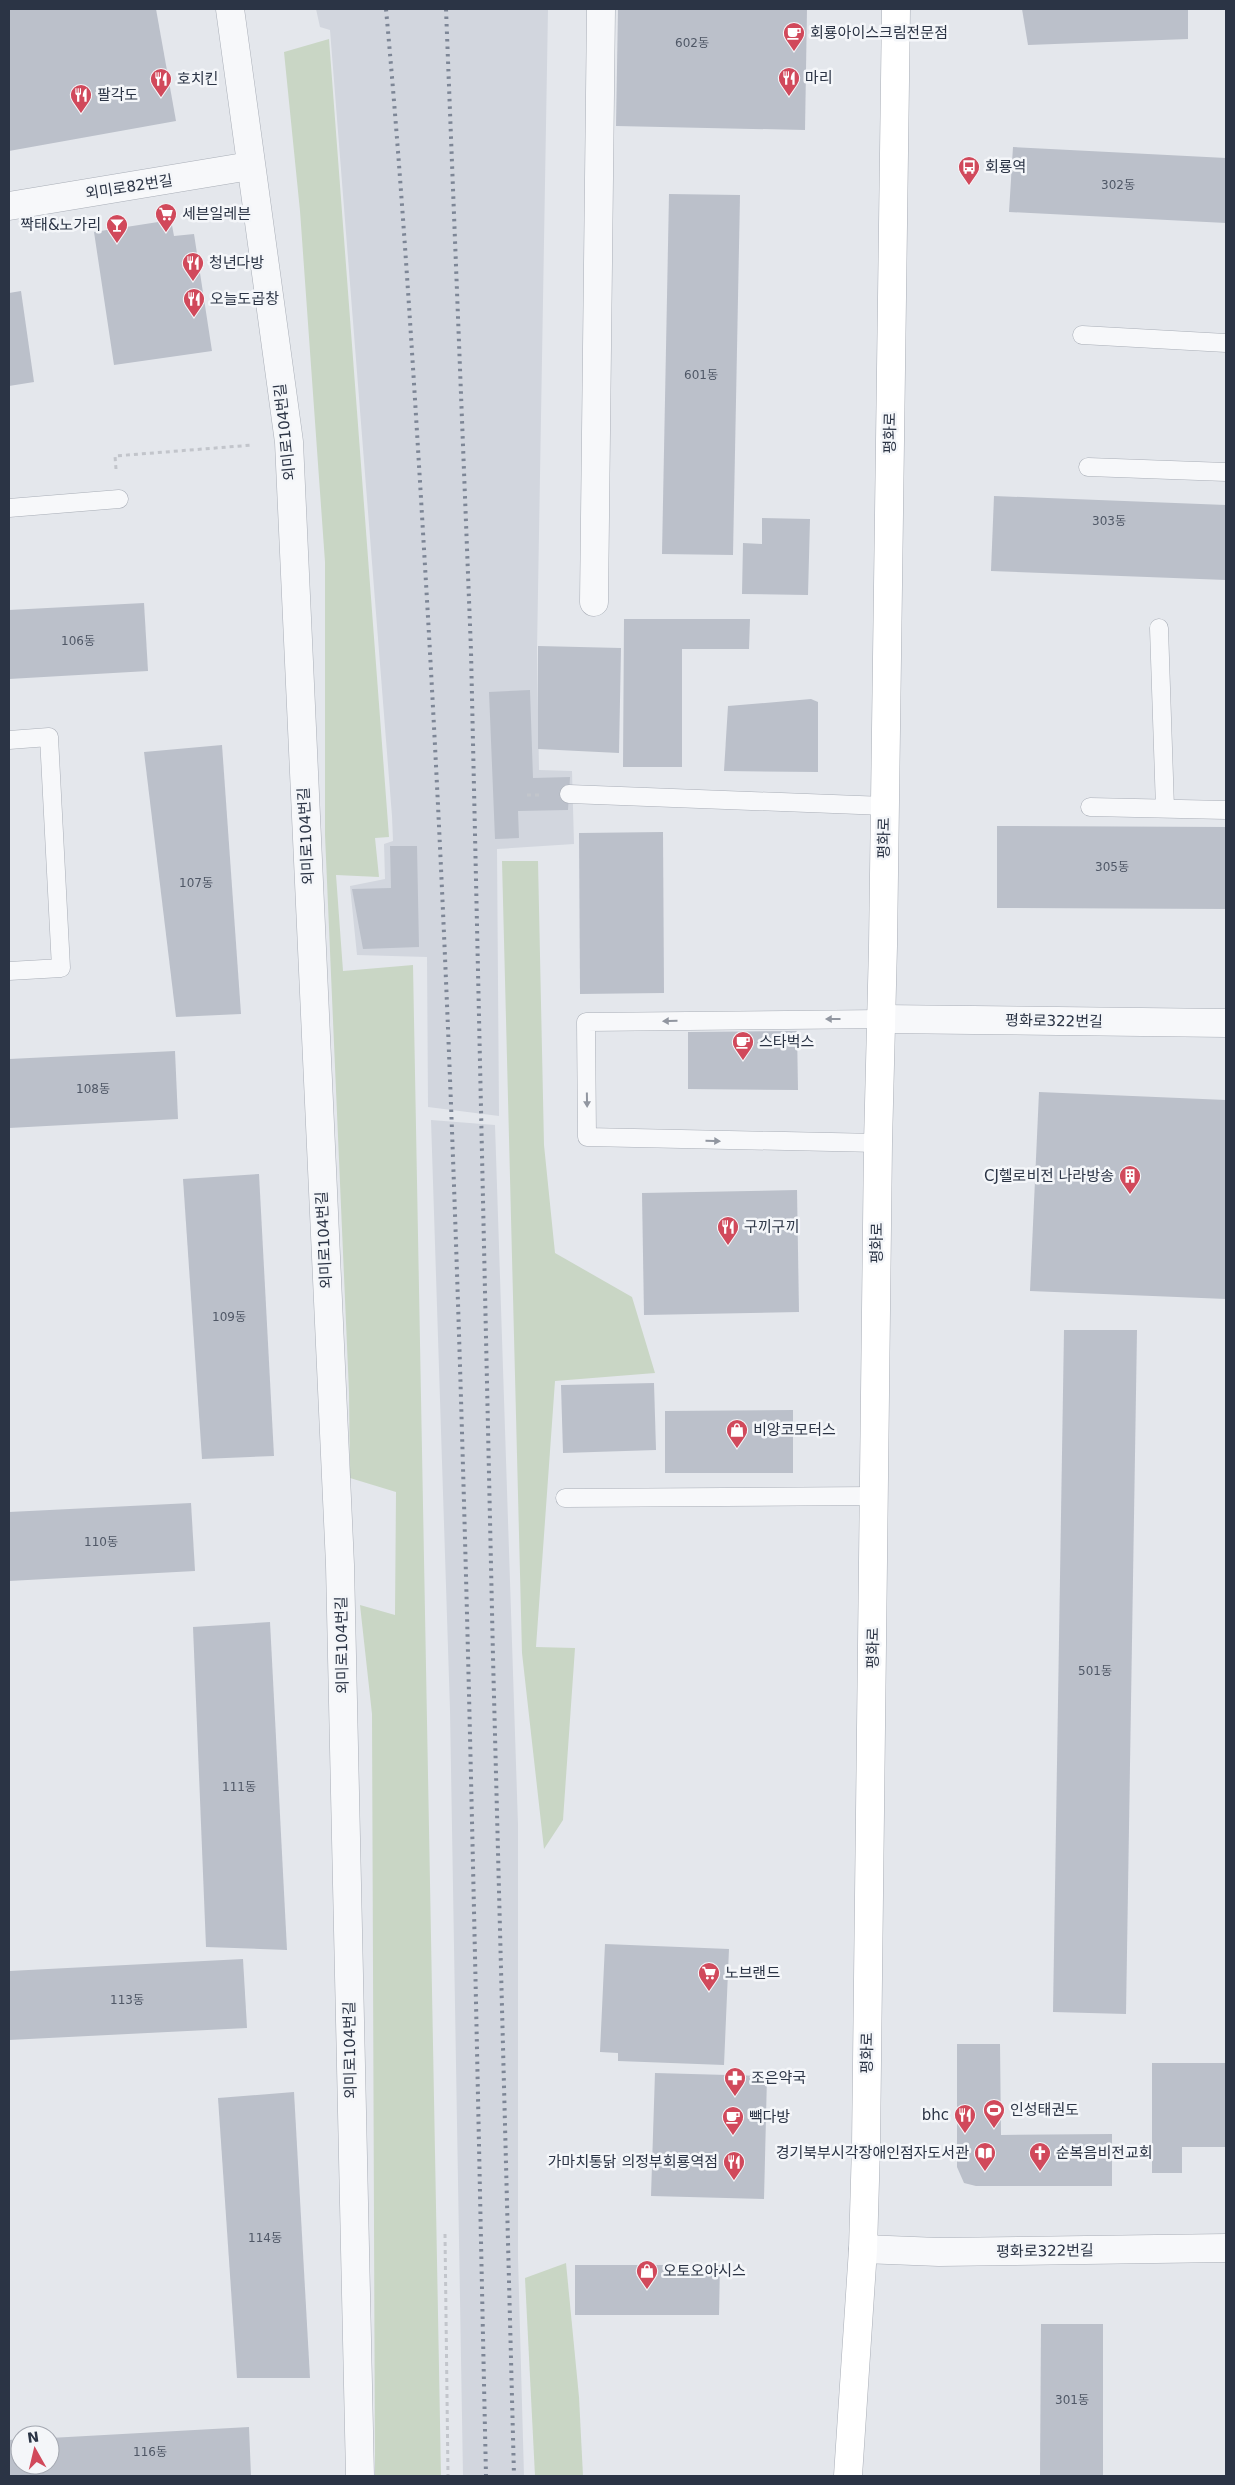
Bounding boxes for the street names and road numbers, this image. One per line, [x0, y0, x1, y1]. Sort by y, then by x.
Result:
street label: 외미로82번길 [84, 171, 174, 203]
street label: 외미로104번길 [271, 383, 299, 481]
street label: 평화로 [881, 412, 899, 454]
street label: 외미로104번길 [294, 787, 318, 885]
street label: 평화로 [875, 817, 893, 859]
street label: 평화로322번길 [1005, 1011, 1103, 1031]
street label: 외미로104번길 [312, 1191, 336, 1289]
street label: 평화로 [868, 1222, 886, 1264]
street label: 외미로104번길 [332, 1596, 352, 1694]
street label: 평화로 [864, 1627, 882, 1669]
street label: 외미로104번길 [340, 2001, 360, 2099]
street label: 평화로 [858, 2032, 876, 2074]
street label: 평화로322번길 [996, 2241, 1094, 2261]

